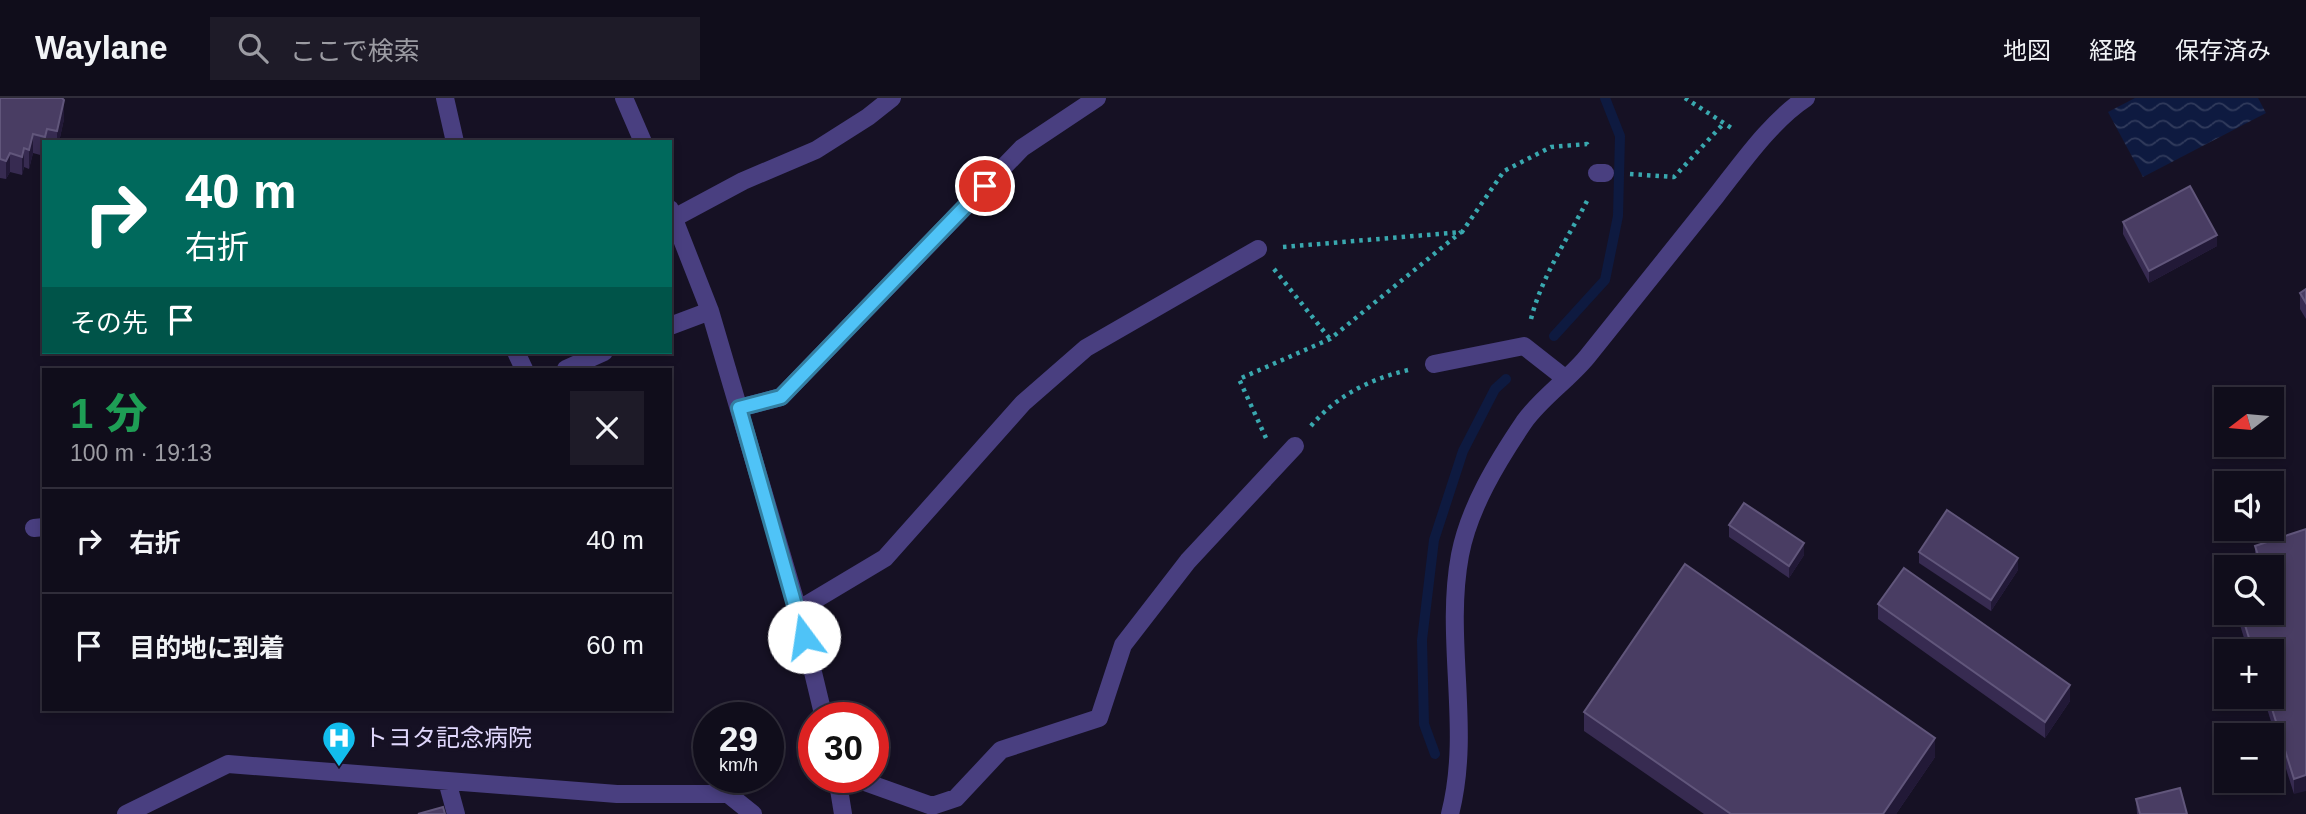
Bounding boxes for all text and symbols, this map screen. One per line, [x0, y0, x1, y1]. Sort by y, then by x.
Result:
search box [210, 17, 700, 80]
text: Waylane [35, 29, 168, 66]
icon: search [234, 29, 272, 67]
text: ここで検索 [290, 36, 420, 66]
text: 地図 [2003, 37, 2051, 64]
text: 経路 [2089, 37, 2137, 64]
text: 保存済み [2175, 37, 2271, 64]
pin [955, 156, 1015, 216]
text: 40 m [185, 164, 297, 218]
icon: arrive [966, 167, 1004, 205]
icon: right [70, 168, 161, 259]
text: 右折 [185, 229, 249, 265]
icon: arrive [162, 301, 200, 339]
text: その先 [70, 308, 148, 338]
north arrow [2214, 387, 2284, 457]
map controls [2214, 387, 2284, 793]
text: 1 分 [70, 390, 147, 437]
button: close [570, 391, 644, 465]
text: 100 m · 19:13 [70, 440, 212, 466]
button: sound [2214, 471, 2284, 541]
icon: right [70, 522, 108, 560]
text: 40 m [586, 525, 644, 555]
text: 右折 [129, 528, 181, 558]
button: search [2214, 555, 2284, 625]
position arrow [767, 600, 841, 674]
icon: arrive [70, 627, 108, 665]
text: 60 m [586, 630, 644, 660]
text: 目的地に到着 [129, 633, 285, 663]
button: + [2214, 639, 2284, 709]
speed limit sign: 30 [798, 702, 889, 793]
hospital icon: トヨタ記念病院 [320, 719, 358, 768]
text: 29 [719, 719, 758, 758]
button: − [2214, 723, 2284, 793]
place label: トヨタ記念病院 [364, 724, 532, 751]
text: km/h [719, 755, 758, 775]

